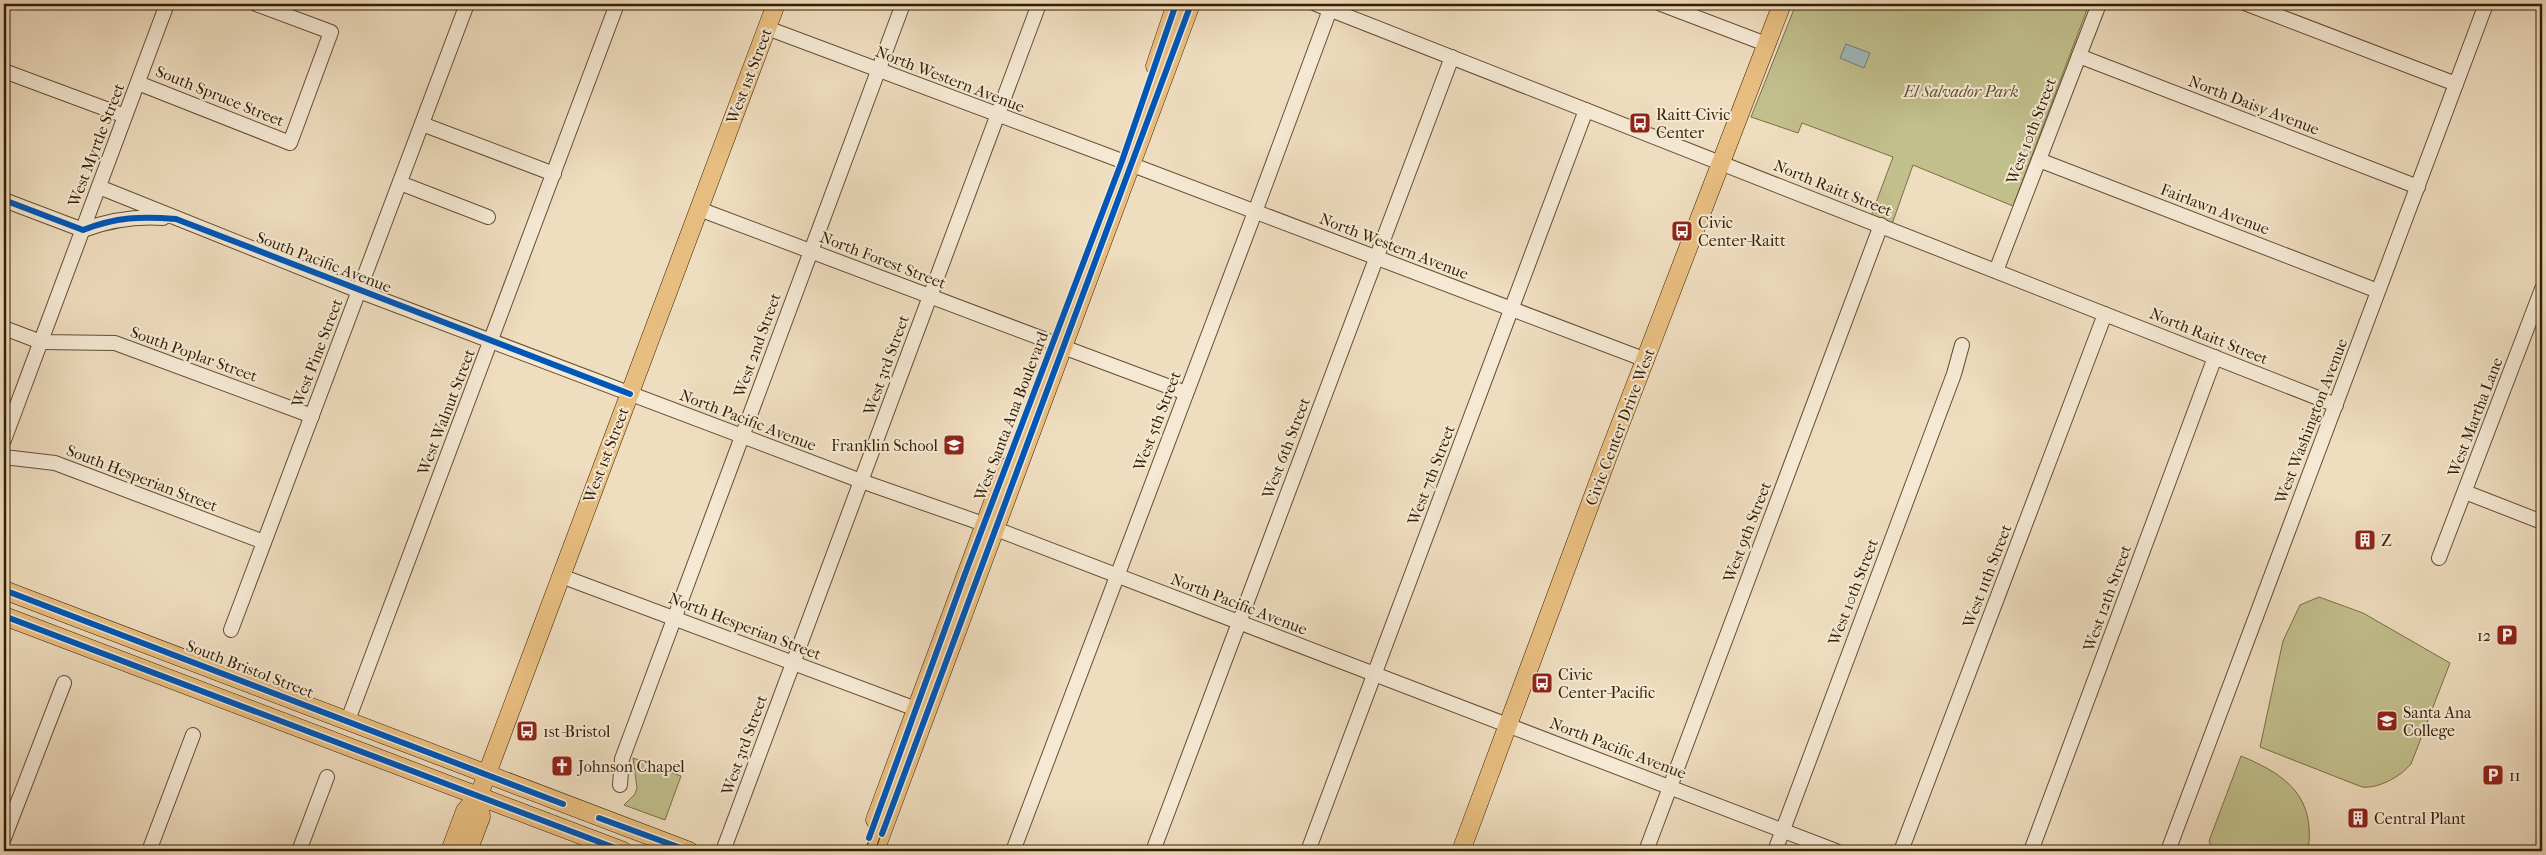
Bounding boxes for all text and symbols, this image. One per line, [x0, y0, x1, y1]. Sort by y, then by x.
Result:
street label: West 1st Street [722, 25, 776, 127]
street label: North Western Avenue [873, 42, 1027, 116]
street label: South Spruce Street [153, 62, 287, 131]
street label: North Daisy Avenue [2186, 71, 2322, 139]
street label: West 10th Street [2002, 75, 2060, 188]
street label: West Myrtle Street [63, 80, 128, 210]
park label: El Salvador Park [1902, 82, 2019, 101]
place label: Raitt-Civic Center [1656, 105, 1730, 142]
bus stop icon: Raitt-Civic Center [1628, 111, 1652, 135]
street label: North Raitt Street [1771, 156, 1895, 220]
street label: Fairlawn Avenue [2158, 180, 2272, 239]
street label: North Western Avenue [1317, 209, 1471, 283]
place label: Civic Center-Raitt [1698, 213, 1786, 250]
bus stop icon: Civic Center-Raitt [1670, 219, 1694, 243]
street label: South Pacific Avenue [254, 227, 394, 297]
street label: North Forest Street [817, 227, 949, 293]
street label: West 2nd Street [729, 290, 785, 401]
street label: West Pine Street [287, 296, 347, 411]
street label: North Raitt Street [2147, 304, 2271, 368]
street label: West 3rd Street [859, 312, 913, 419]
street label: South Poplar Street [128, 322, 260, 386]
street label: West Santa Ana Boulevard [970, 329, 1052, 504]
street label: West Washington Avenue [2270, 336, 2351, 507]
street label: West Walnut Street [413, 346, 479, 479]
street label: Civic Center Drive West [1581, 346, 1659, 508]
street label: West Martha Lane [2443, 355, 2507, 480]
street label: West 5th Street [1129, 368, 1185, 474]
street label: North Pacific Avenue [677, 385, 819, 455]
street label: West 6th Street [1258, 395, 1314, 502]
street label: West 1st Street [579, 404, 633, 506]
street label: West 7th Street [1403, 422, 1459, 529]
school or university icon: Franklin School [942, 433, 966, 457]
place label: Franklin School [831, 436, 939, 455]
street label: South Hesperian Street [64, 440, 220, 516]
street label: West 9th Street [1719, 479, 1775, 586]
street label: West 11th Street [1958, 521, 2016, 631]
building icon: Z [2353, 528, 2377, 552]
place label: Z [2381, 531, 2392, 550]
street label: West 10th Street [1824, 536, 1882, 649]
street label: West 12th Street [2079, 542, 2135, 655]
street label: North Pacific Avenue [1168, 569, 1310, 639]
street label: North Hesperian Street [666, 588, 824, 664]
parking icon: 12 [2495, 623, 2519, 647]
place label: 12 [2477, 626, 2491, 645]
street label: South Bristol Street [184, 636, 317, 702]
place label: Civic Center-Pacific [1558, 665, 1655, 702]
bus stop icon: Civic Center-Pacific [1530, 671, 1554, 695]
street label: West 3rd Street [717, 692, 771, 799]
place label: Santa Ana College [2403, 703, 2472, 740]
school or university icon: Santa Ana College [2375, 709, 2399, 733]
street label: North Pacific Avenue [1547, 713, 1689, 783]
bus stop icon: 1st-Bristol [515, 719, 539, 743]
place label: 1st-Bristol [543, 722, 611, 741]
church icon: Johnson Chapel [550, 754, 574, 778]
place label: Johnson Chapel [576, 757, 685, 776]
parking icon: 11 [2481, 763, 2505, 787]
place label: 11 [2509, 766, 2520, 785]
building icon: Central Plant [2346, 806, 2370, 830]
place label: Central Plant [2374, 809, 2466, 828]

